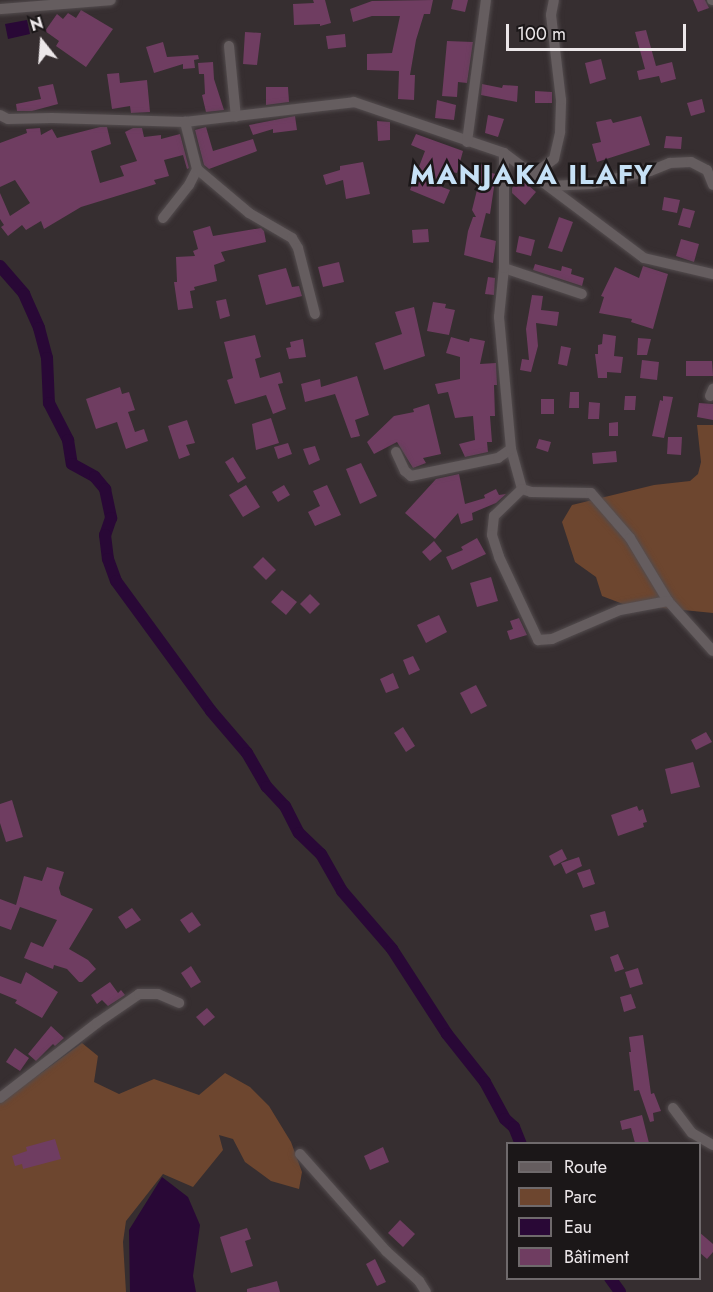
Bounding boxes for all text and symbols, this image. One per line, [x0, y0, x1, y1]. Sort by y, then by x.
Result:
text: N [27, 11, 46, 37]
north arrow [12, 12, 72, 72]
scale bar [509, 12, 689, 50]
text: 100 m [517, 21, 566, 47]
district label: MANJAKA ILAFY [410, 158, 654, 192]
legend [506, 1142, 701, 1280]
text: Route [564, 1154, 607, 1180]
text: Parc [564, 1184, 597, 1210]
text: Eau [564, 1214, 592, 1240]
text: Bâtiment [564, 1244, 629, 1270]

